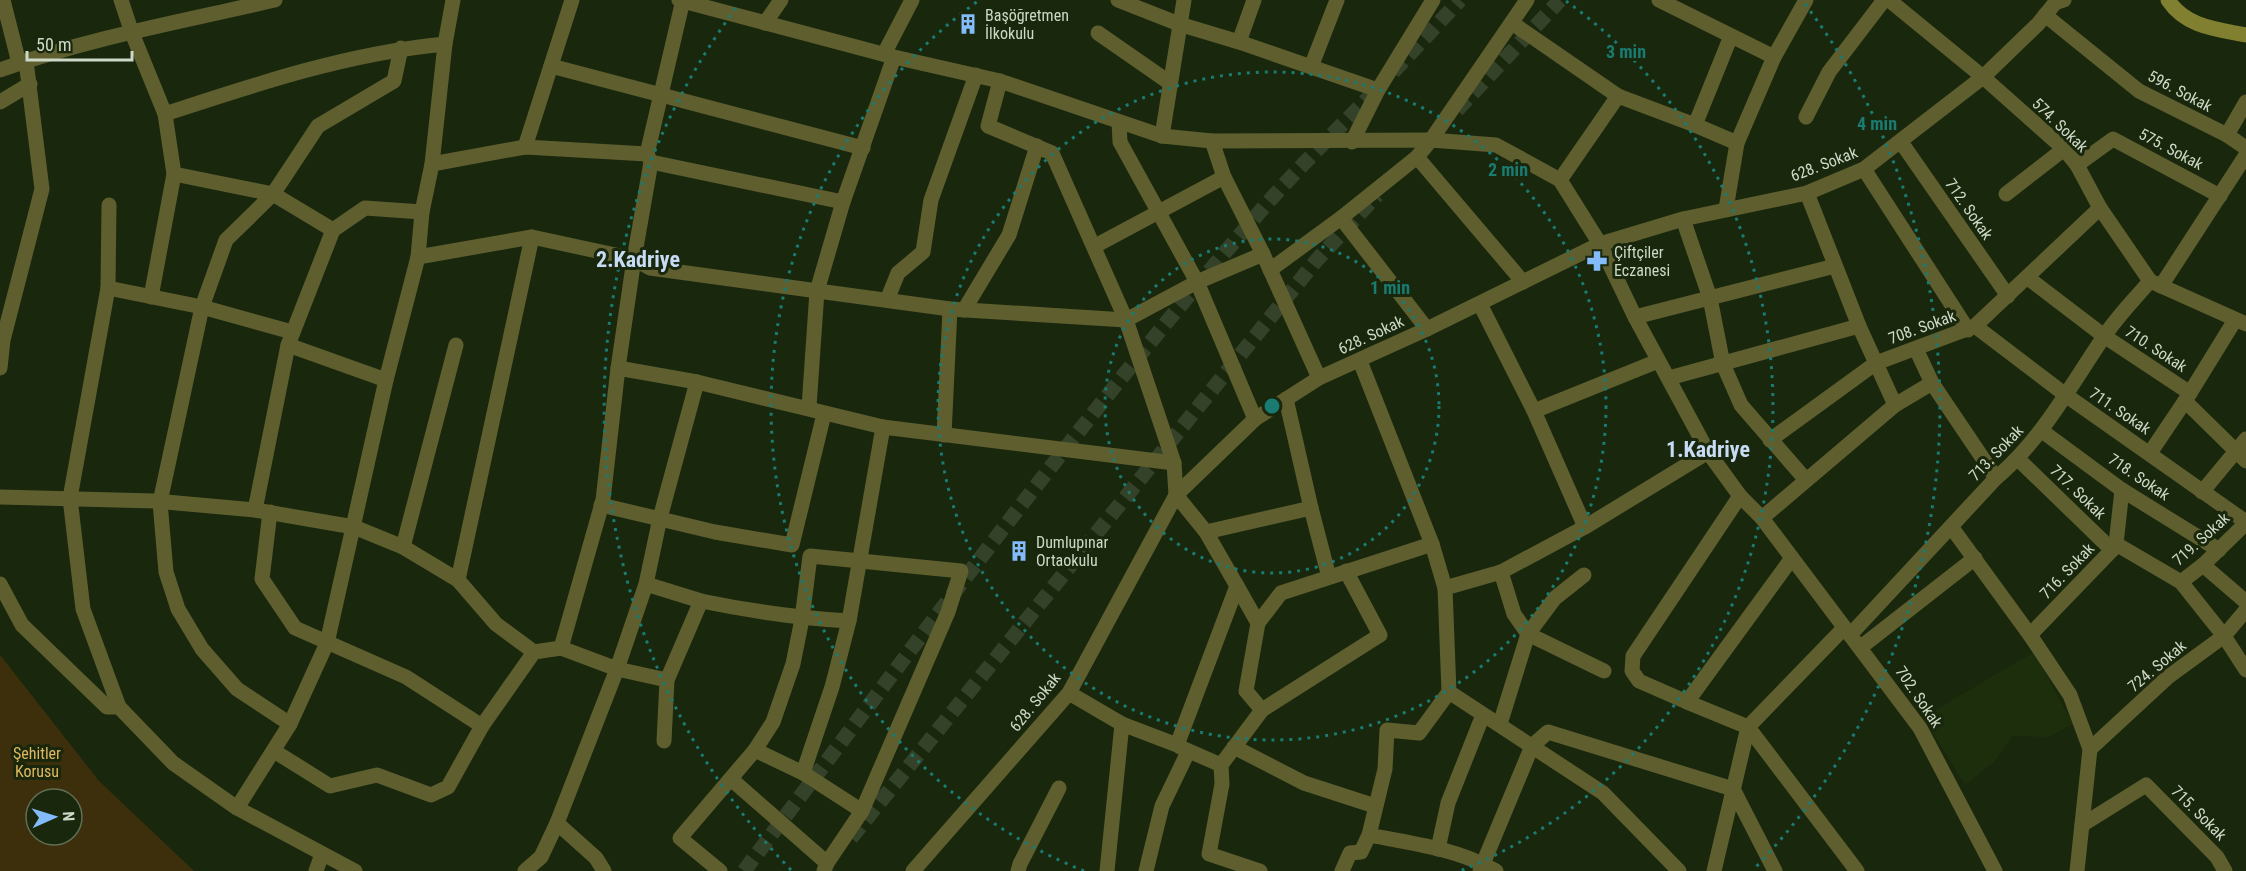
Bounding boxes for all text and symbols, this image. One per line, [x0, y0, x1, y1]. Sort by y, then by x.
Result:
place label: Başöğretmen İlkokulu [985, 6, 1069, 43]
building icon: Başöğretmen İlkokulu [956, 12, 980, 36]
scale bar [27, 24, 132, 62]
text: 50 m [36, 34, 71, 55]
text: 3 min [1606, 41, 1646, 62]
street label: 596. Sokak [2145, 66, 2216, 116]
street label: 574. Sokak [2028, 94, 2092, 157]
text: 4 min [1857, 113, 1897, 134]
street label: 575. Sokak [2136, 124, 2207, 174]
street label: 628. Sokak [1788, 142, 1861, 185]
text: 2 min [1488, 159, 1528, 180]
street label: 712. Sokak [1941, 175, 1997, 244]
place label: Çiftçiler Eczanesi [1614, 243, 1670, 280]
district label: 2.Kadriye [596, 247, 680, 272]
pharmacy icon: Çiftçiler Eczanesi [1585, 249, 1609, 273]
text: 1 min [1370, 277, 1410, 298]
street label: 708. Sokak [1886, 306, 1959, 348]
street label: 628. Sokak [1335, 311, 1407, 358]
street label: 710. Sokak [2121, 322, 2191, 376]
street label: 711. Sokak [2086, 384, 2155, 439]
centre of rings [1262, 396, 1282, 416]
street label: 713. Sokak [1965, 421, 2028, 485]
district label: 1.Kadriye [1666, 437, 1750, 462]
street label: 718. Sokak [2105, 450, 2174, 505]
street label: 717. Sokak [2046, 461, 2110, 524]
street label: 719. Sokak [2169, 508, 2234, 569]
place label: Dumlupınar Ortaokulu [1036, 533, 1108, 570]
building icon: Dumlupınar Ortaokulu [1007, 539, 1031, 563]
street label: 716. Sokak [2036, 539, 2099, 603]
street label: 724. Sokak [2124, 636, 2191, 696]
street label: 702. Sokak [1892, 663, 1947, 732]
street label: 628. Sokak [1006, 668, 1065, 735]
park label: Şehitler Korusu [13, 744, 61, 781]
street label: 715. Sokak [2168, 782, 2231, 845]
north arrow [24, 787, 84, 847]
text: N [59, 811, 78, 822]

